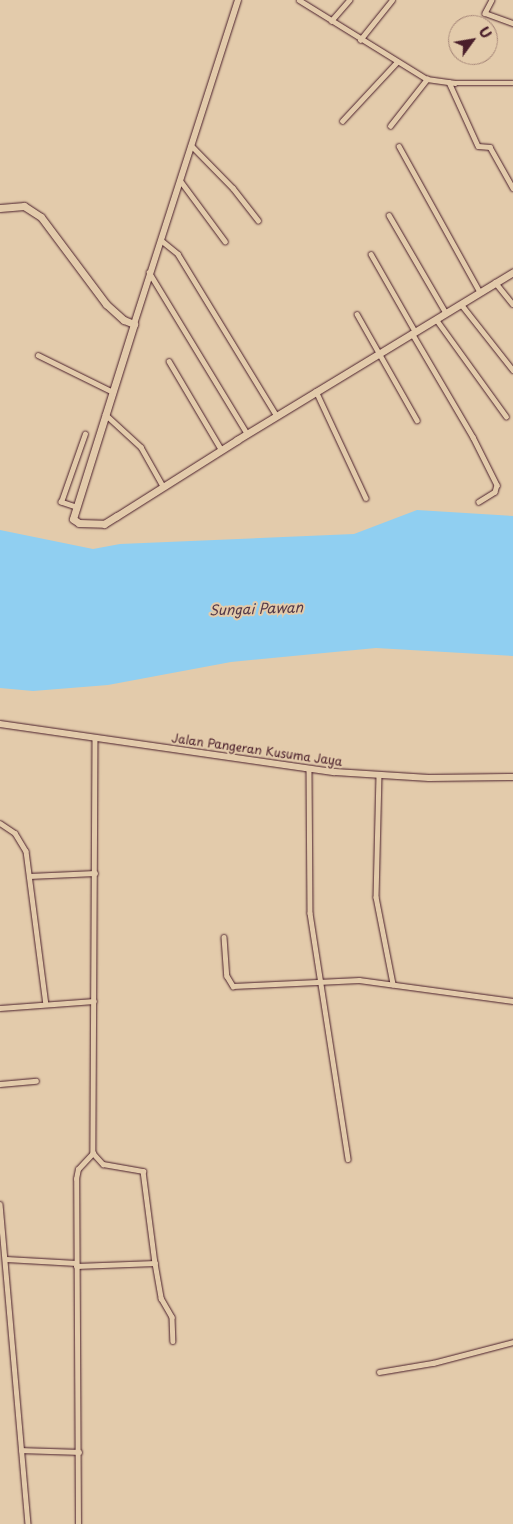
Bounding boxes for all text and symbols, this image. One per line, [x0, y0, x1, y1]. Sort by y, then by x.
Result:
north arrow [448, 15, 498, 65]
text: U [474, 22, 497, 42]
water label: Sungai Pawan [208, 599, 304, 619]
street label: Jalan Pangeran Kusuma Jaya [170, 731, 344, 769]

